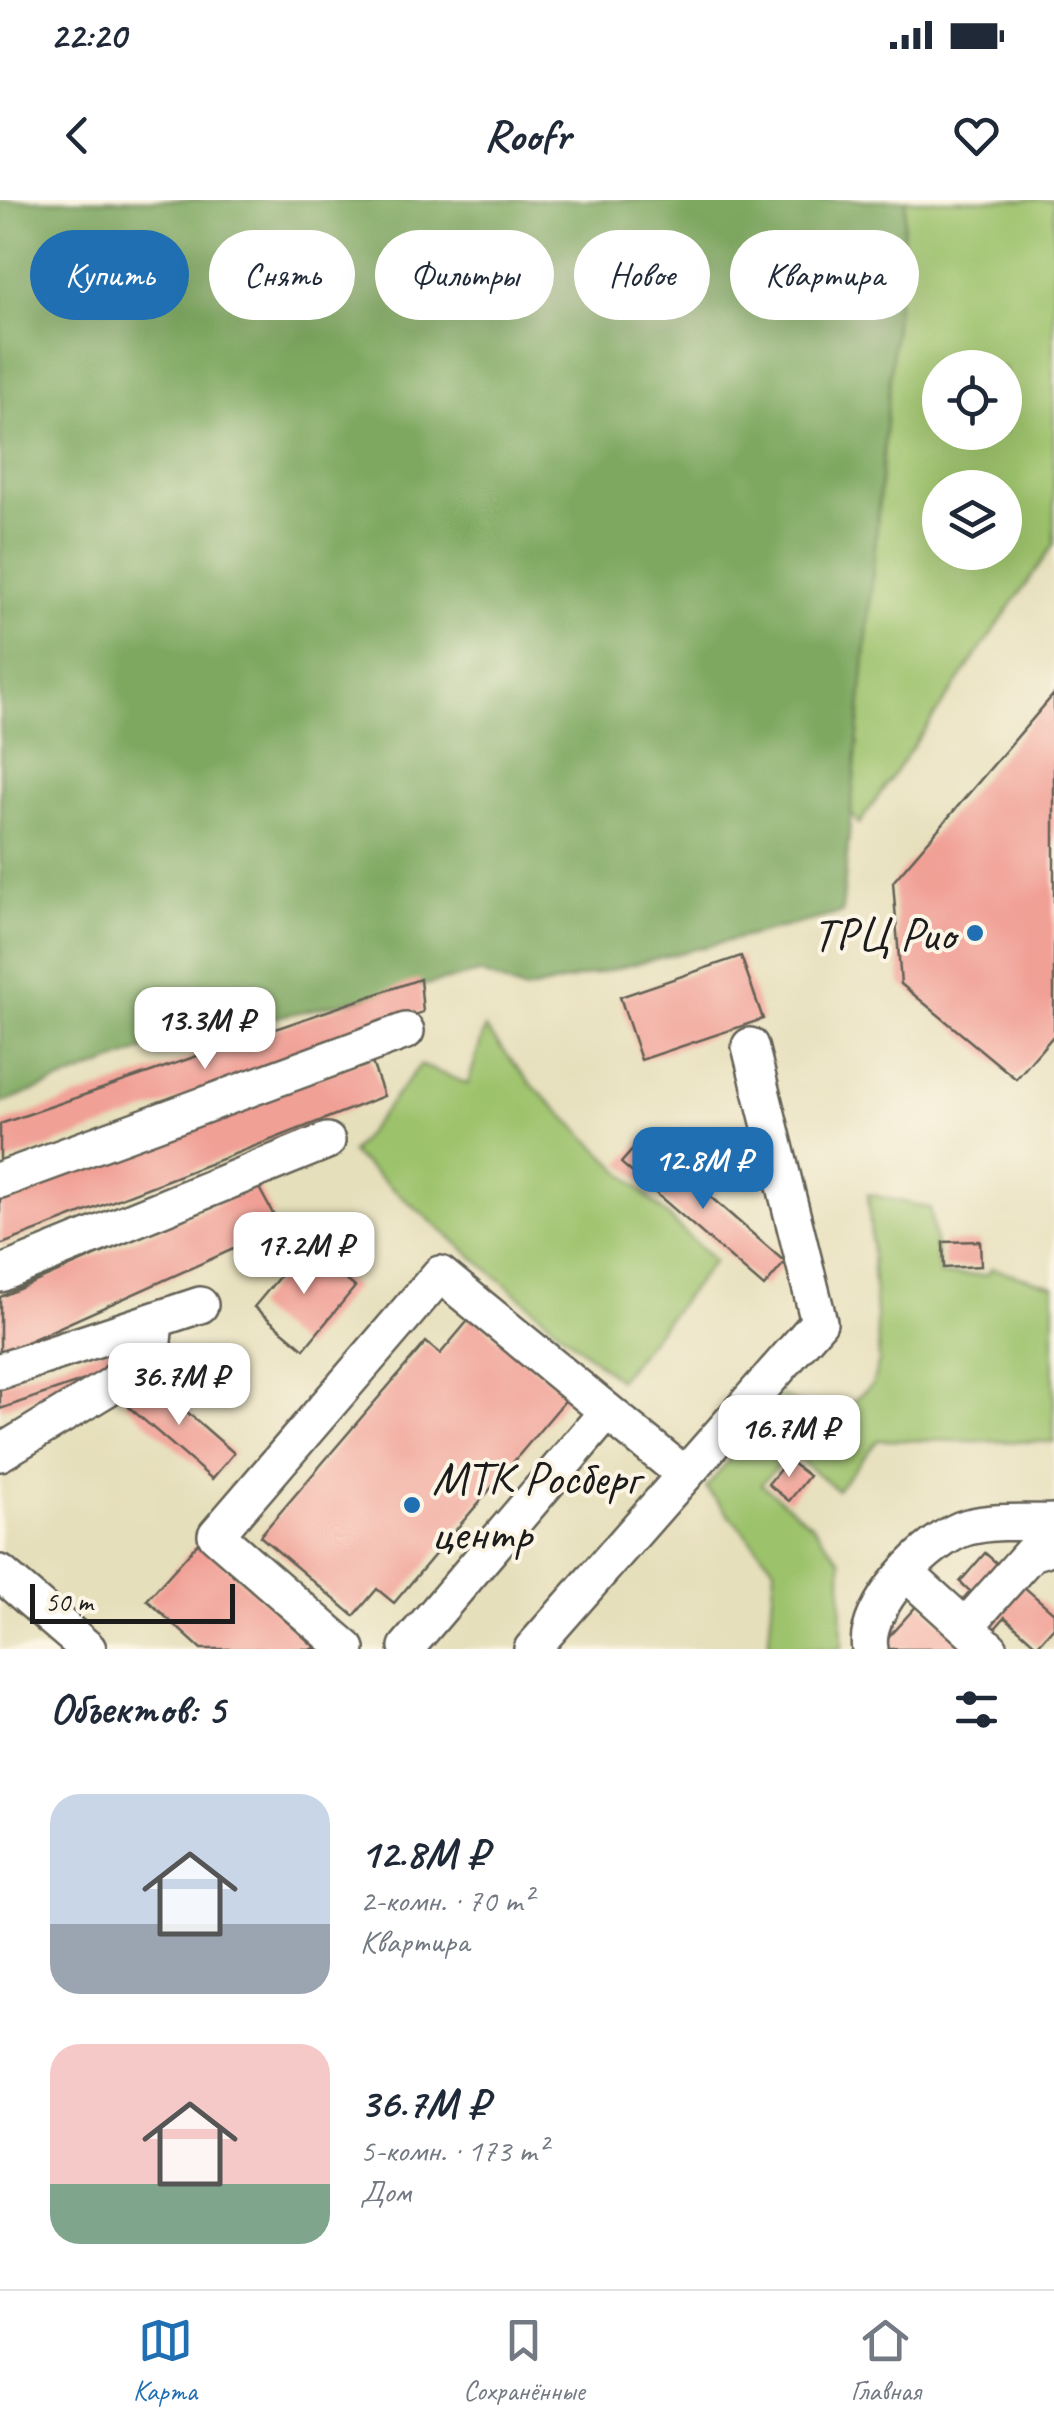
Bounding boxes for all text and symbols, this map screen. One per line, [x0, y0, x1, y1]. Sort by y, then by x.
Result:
text: 22:20 [50, 12, 126, 59]
text: Roofr [484, 107, 570, 164]
icon: back [50, 108, 105, 163]
icon: heart [949, 108, 1004, 163]
chip: Купить [30, 230, 189, 320]
chip: Снять [209, 230, 355, 320]
chip: Фильтры [375, 230, 554, 320]
chip: Новое [574, 230, 710, 320]
chip: Квартира [730, 230, 919, 320]
map controls [922, 350, 1022, 570]
button: locate [922, 350, 1022, 450]
button: layers [922, 470, 1022, 570]
place label: ТРЦ Рио [813, 904, 960, 964]
marker: ТРЦ Рио [964, 922, 986, 944]
pin: 13.3M ₽ [113, 987, 297, 1072]
text: 13.3M ₽ [156, 999, 254, 1040]
pin: 12.8M ₽ [611, 1127, 795, 1212]
text: 12.8M ₽ [654, 1139, 752, 1180]
pin: 17.2M ₽ [212, 1212, 396, 1297]
text: 17.2M ₽ [255, 1224, 353, 1265]
pin: 36.7M ₽ [87, 1343, 271, 1428]
text: 36.7M ₽ [130, 1355, 228, 1396]
pin: 16.7M ₽ [697, 1395, 881, 1480]
text: 16.7M ₽ [740, 1407, 838, 1448]
place label: МТК Росберг центр [432, 1448, 646, 1563]
marker: МТК Росберг центр [401, 1494, 423, 1516]
scale bar [30, 1579, 235, 1624]
text: 50 m [45, 1584, 93, 1619]
icon: filters [949, 1682, 1004, 1737]
text: Объектов: 5 [50, 1683, 225, 1736]
text: 12.8M ₽ [360, 1827, 488, 1880]
icon: home [130, 1834, 250, 1954]
text: 2-комн. · 70 m² [360, 1880, 532, 1921]
text: Квартира [360, 1921, 469, 1962]
text: 36.7M ₽ [360, 2077, 488, 2130]
icon: home [130, 2084, 250, 2204]
text: 5-комн. · 173 m² [360, 2130, 547, 2171]
text: Дом [360, 2171, 411, 2212]
tab: Карта [133, 2313, 197, 2408]
tab: Сохранённые [463, 2313, 585, 2408]
tab: Главная [851, 2313, 921, 2408]

